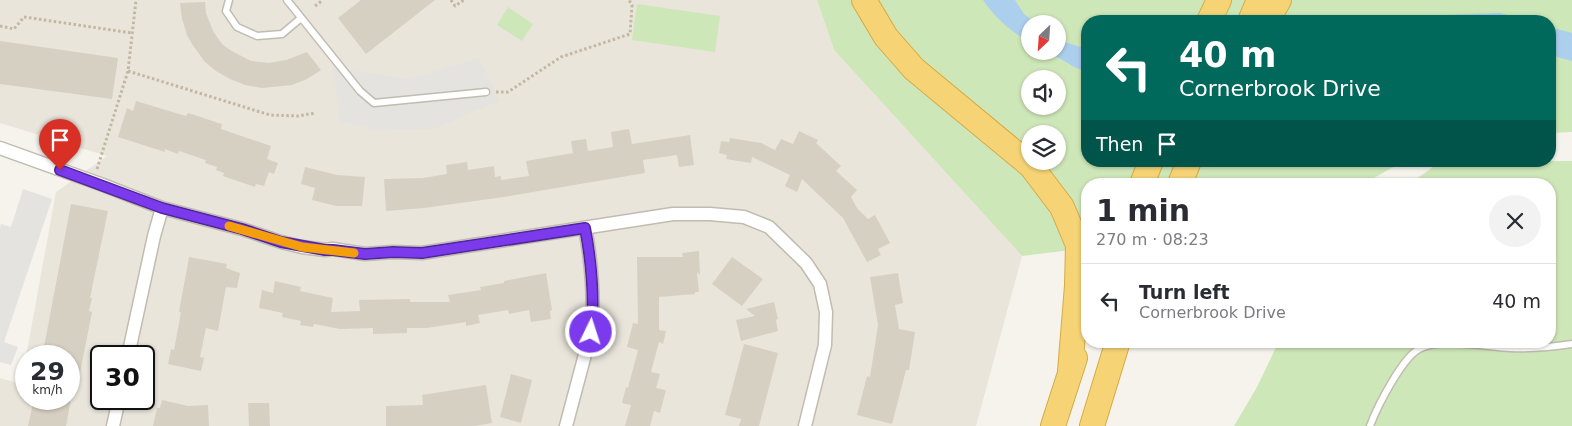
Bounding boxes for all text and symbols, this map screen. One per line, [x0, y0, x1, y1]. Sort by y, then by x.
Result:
north arrow [1021, 15, 1066, 60]
map controls [1021, 15, 1066, 170]
icon: left [1096, 35, 1161, 100]
text: 40 m [1179, 35, 1276, 75]
button: sound [1021, 70, 1066, 115]
text: Cornerbrook Drive [1179, 76, 1381, 101]
pin [39, 119, 81, 170]
button: layers [1021, 125, 1066, 170]
icon: arrive [46, 126, 74, 154]
icon: arrive [1153, 130, 1181, 158]
text: Then [1096, 133, 1143, 155]
text: 1 min [1096, 193, 1190, 228]
button: close [1489, 195, 1541, 247]
text: 270 m · 08:23 [1096, 230, 1209, 249]
text: Turn left [1139, 281, 1230, 303]
icon: left [1096, 287, 1124, 315]
text: 40 m [1492, 290, 1541, 312]
text: Cornerbrook Drive [1139, 303, 1286, 322]
position arrow [564, 305, 616, 357]
speed limit sign: 30 [90, 345, 155, 410]
text: 29 [30, 357, 65, 386]
text: km/h [32, 383, 63, 397]

